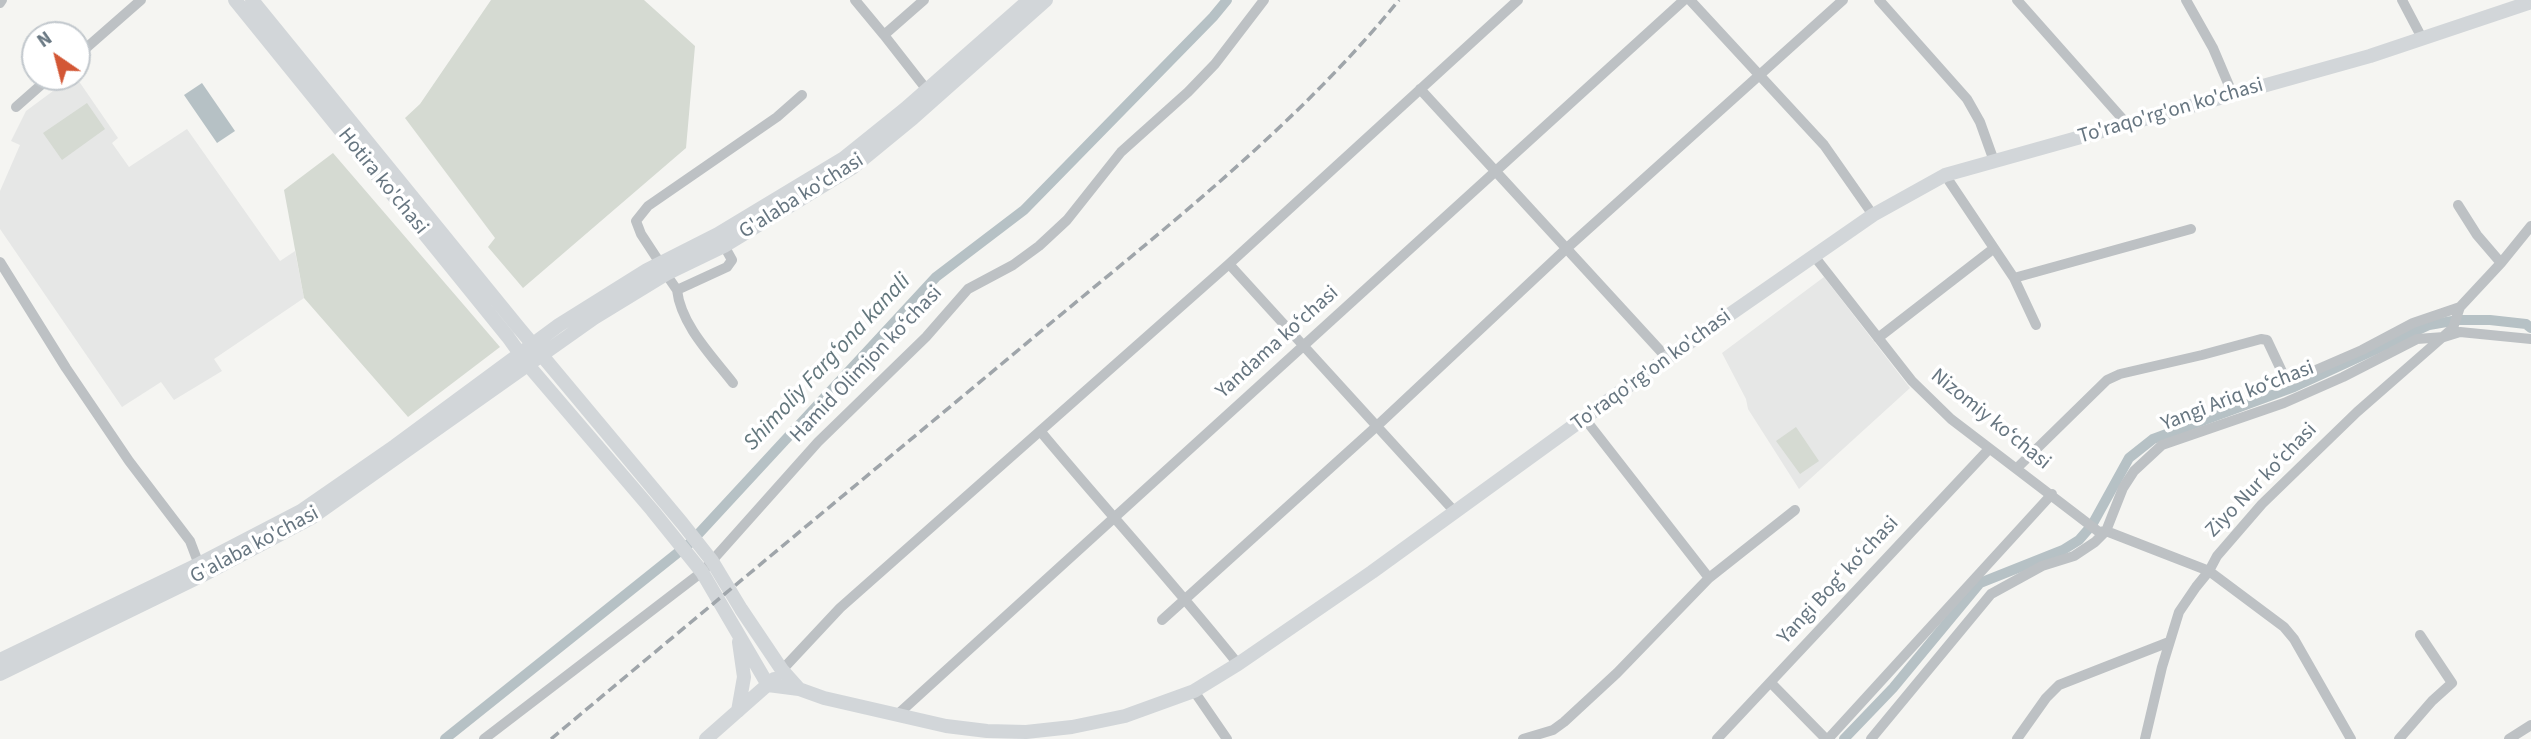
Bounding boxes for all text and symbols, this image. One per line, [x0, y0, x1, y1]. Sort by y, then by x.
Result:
north arrow [21, 21, 91, 91]
text: N [32, 25, 58, 55]
street label: To'raqo'rg'on ko'chasi [2076, 74, 2266, 150]
street label: Hotira ko'chasi [331, 124, 433, 240]
street label: G'alaba ko'chasi [735, 149, 869, 245]
water label: Shimoliy Fargʻona kanali [739, 269, 917, 457]
street label: Hamid Olimjon koʻchasi [786, 281, 948, 449]
street label: Yandama koʻchasi [1211, 281, 1345, 405]
street label: To'raqo'rg'on ko'chasi [1567, 305, 1737, 437]
street label: Yangi Ariq koʻchasi [2158, 356, 2318, 438]
street label: Nizomiy koʻchasi [1925, 364, 2055, 476]
street label: Ziyo Nur koʻchasi [2201, 418, 2323, 544]
street label: G'alaba ko'chasi [186, 502, 324, 590]
street label: Yangi Bogʻ koʻchasi [1773, 512, 1905, 650]

